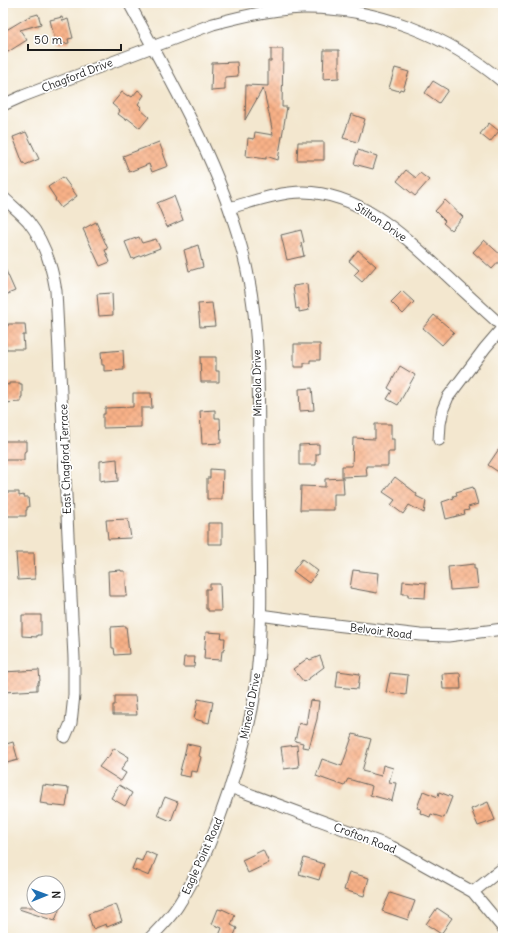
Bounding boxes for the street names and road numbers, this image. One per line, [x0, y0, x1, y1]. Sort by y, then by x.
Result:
street label: Chagford Drive [39, 55, 115, 95]
street label: Stilton Drive [352, 200, 410, 244]
street label: Mineola Drive [249, 349, 265, 417]
street label: East Chagford Terrace [56, 404, 74, 514]
street label: Belvoir Road [349, 620, 413, 642]
street label: Mineola Drive [237, 672, 263, 740]
street label: Eagle Point Road [179, 815, 226, 897]
street label: Crofton Road [332, 820, 399, 857]

